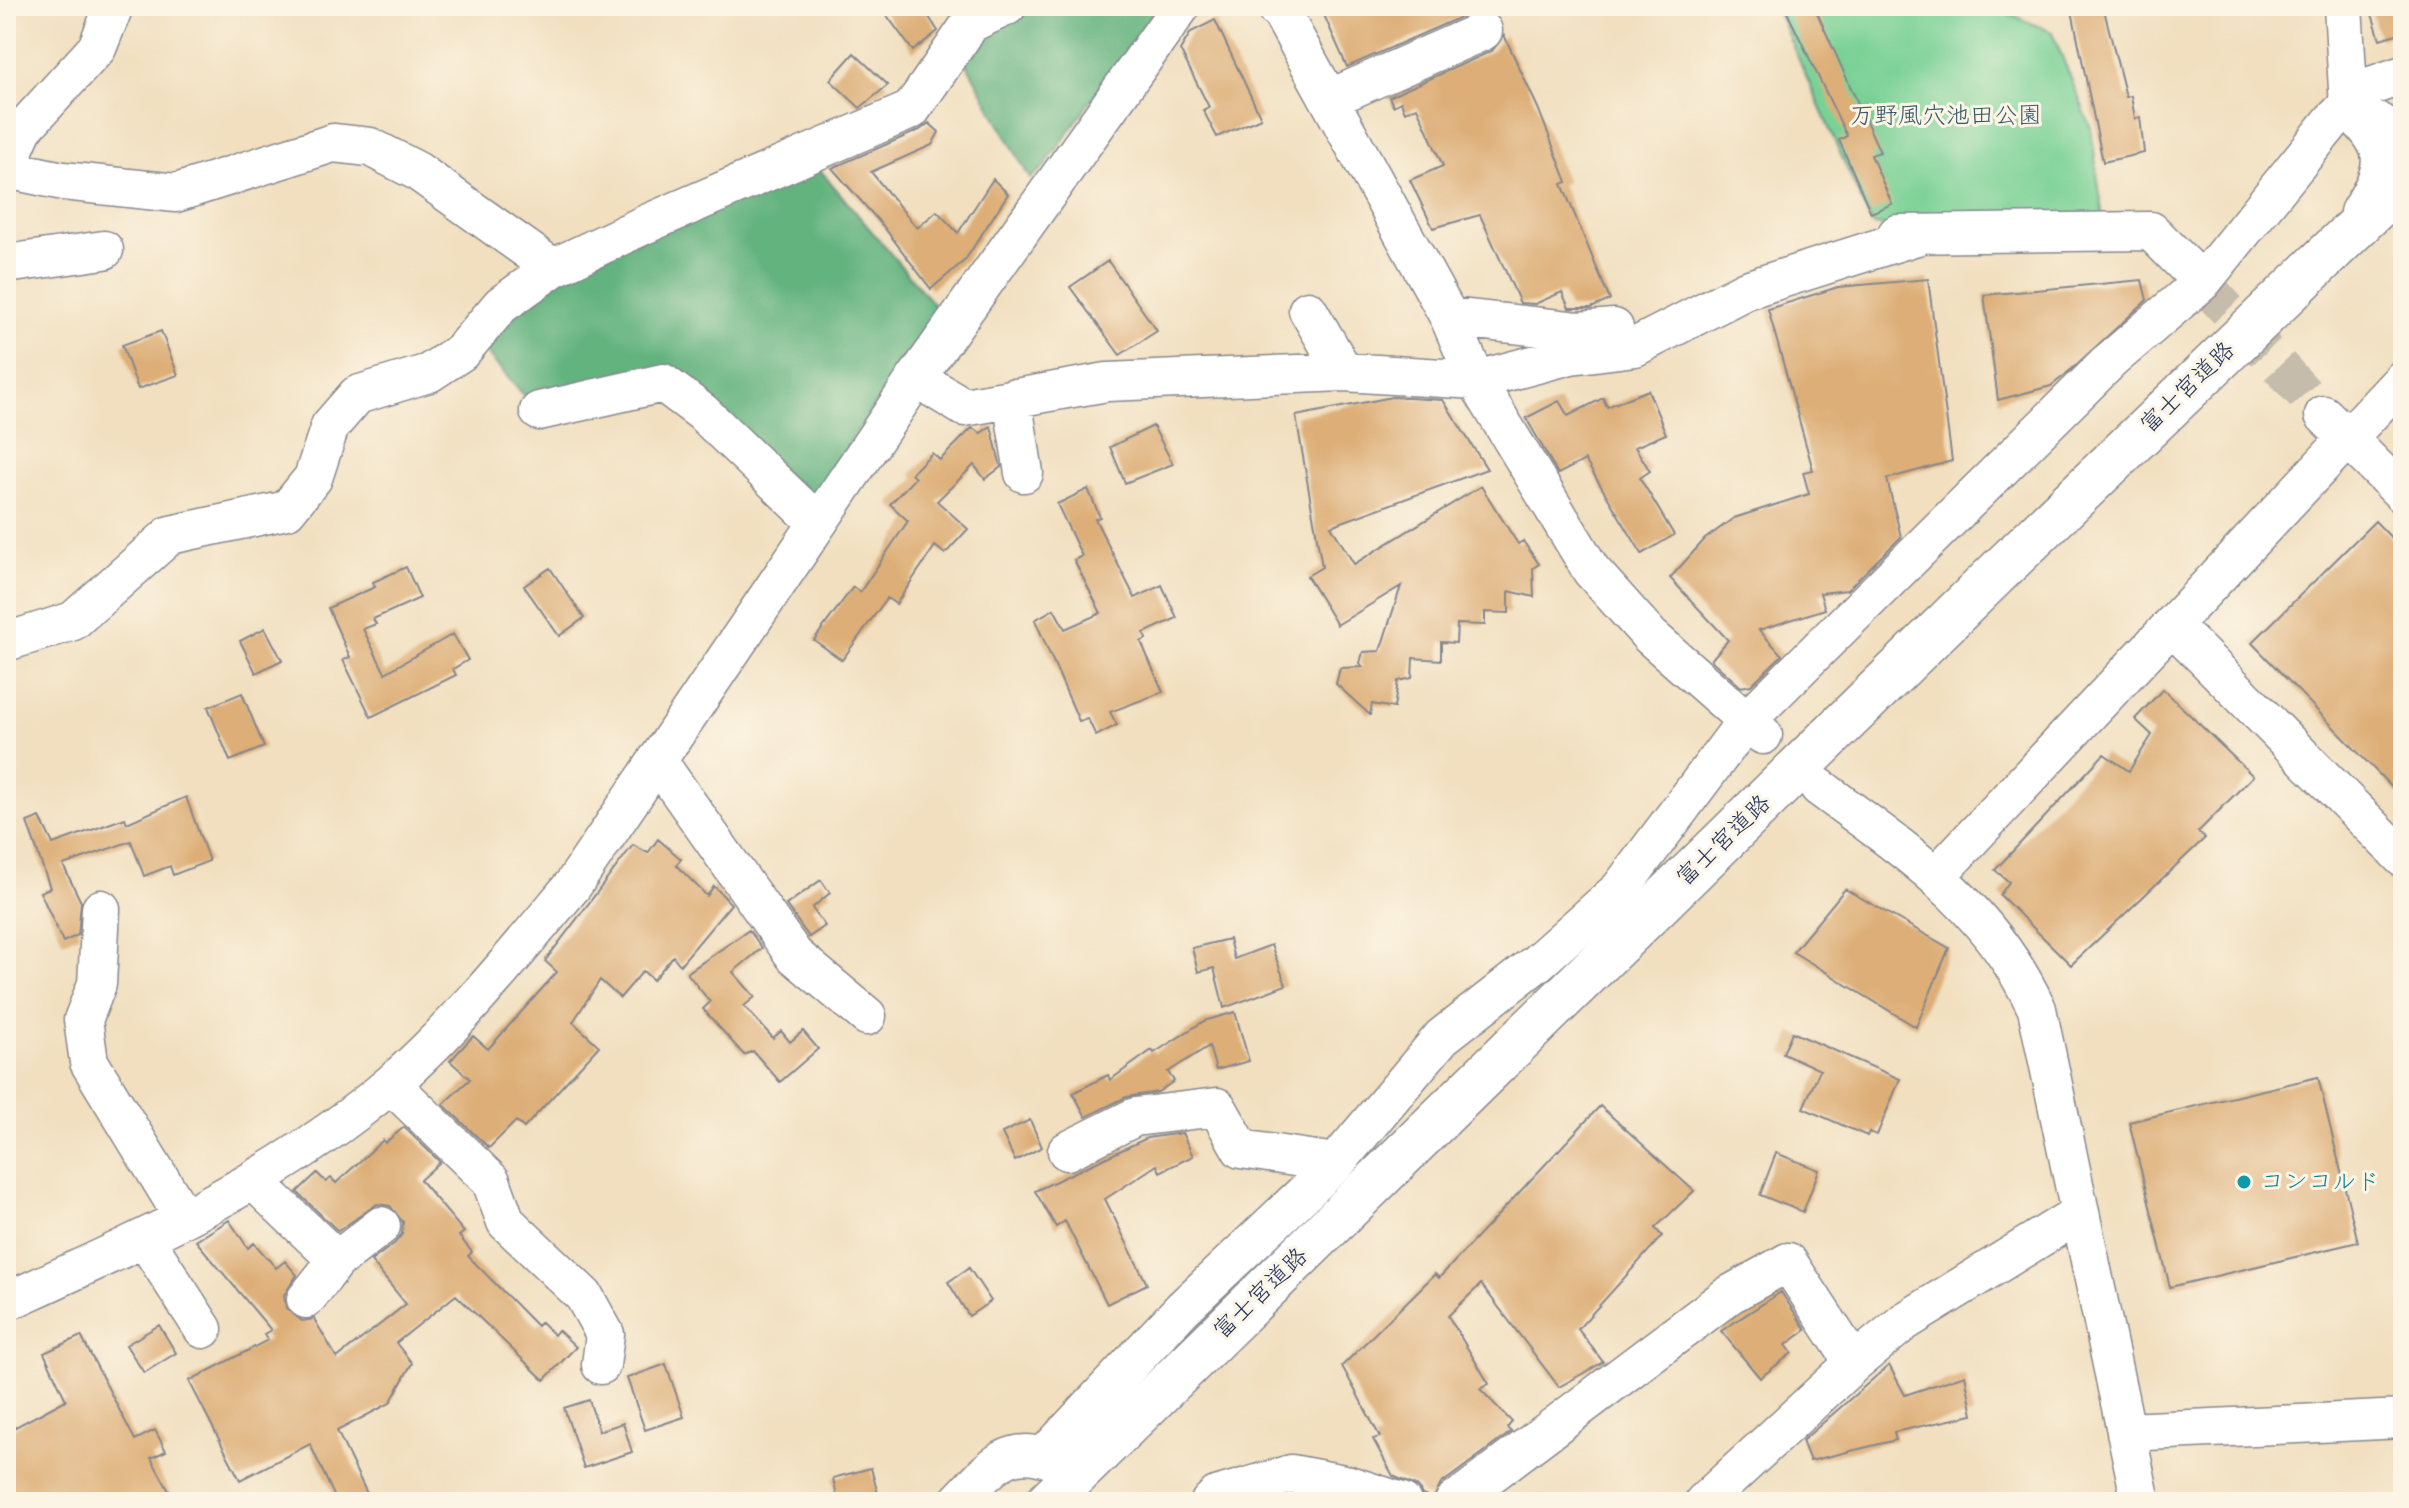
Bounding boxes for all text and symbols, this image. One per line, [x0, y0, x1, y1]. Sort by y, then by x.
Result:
park label: 万野風穴池田公園 [1850, 97, 2042, 136]
street label: 富士宮道路 [2131, 332, 2245, 444]
street label: 富士宮道路 [1667, 785, 1781, 897]
place label: コンコルド [2260, 1163, 2380, 1202]
marker: コンコルド [2235, 1173, 2253, 1191]
street label: 富士宮道路 [1204, 1238, 1318, 1350]

